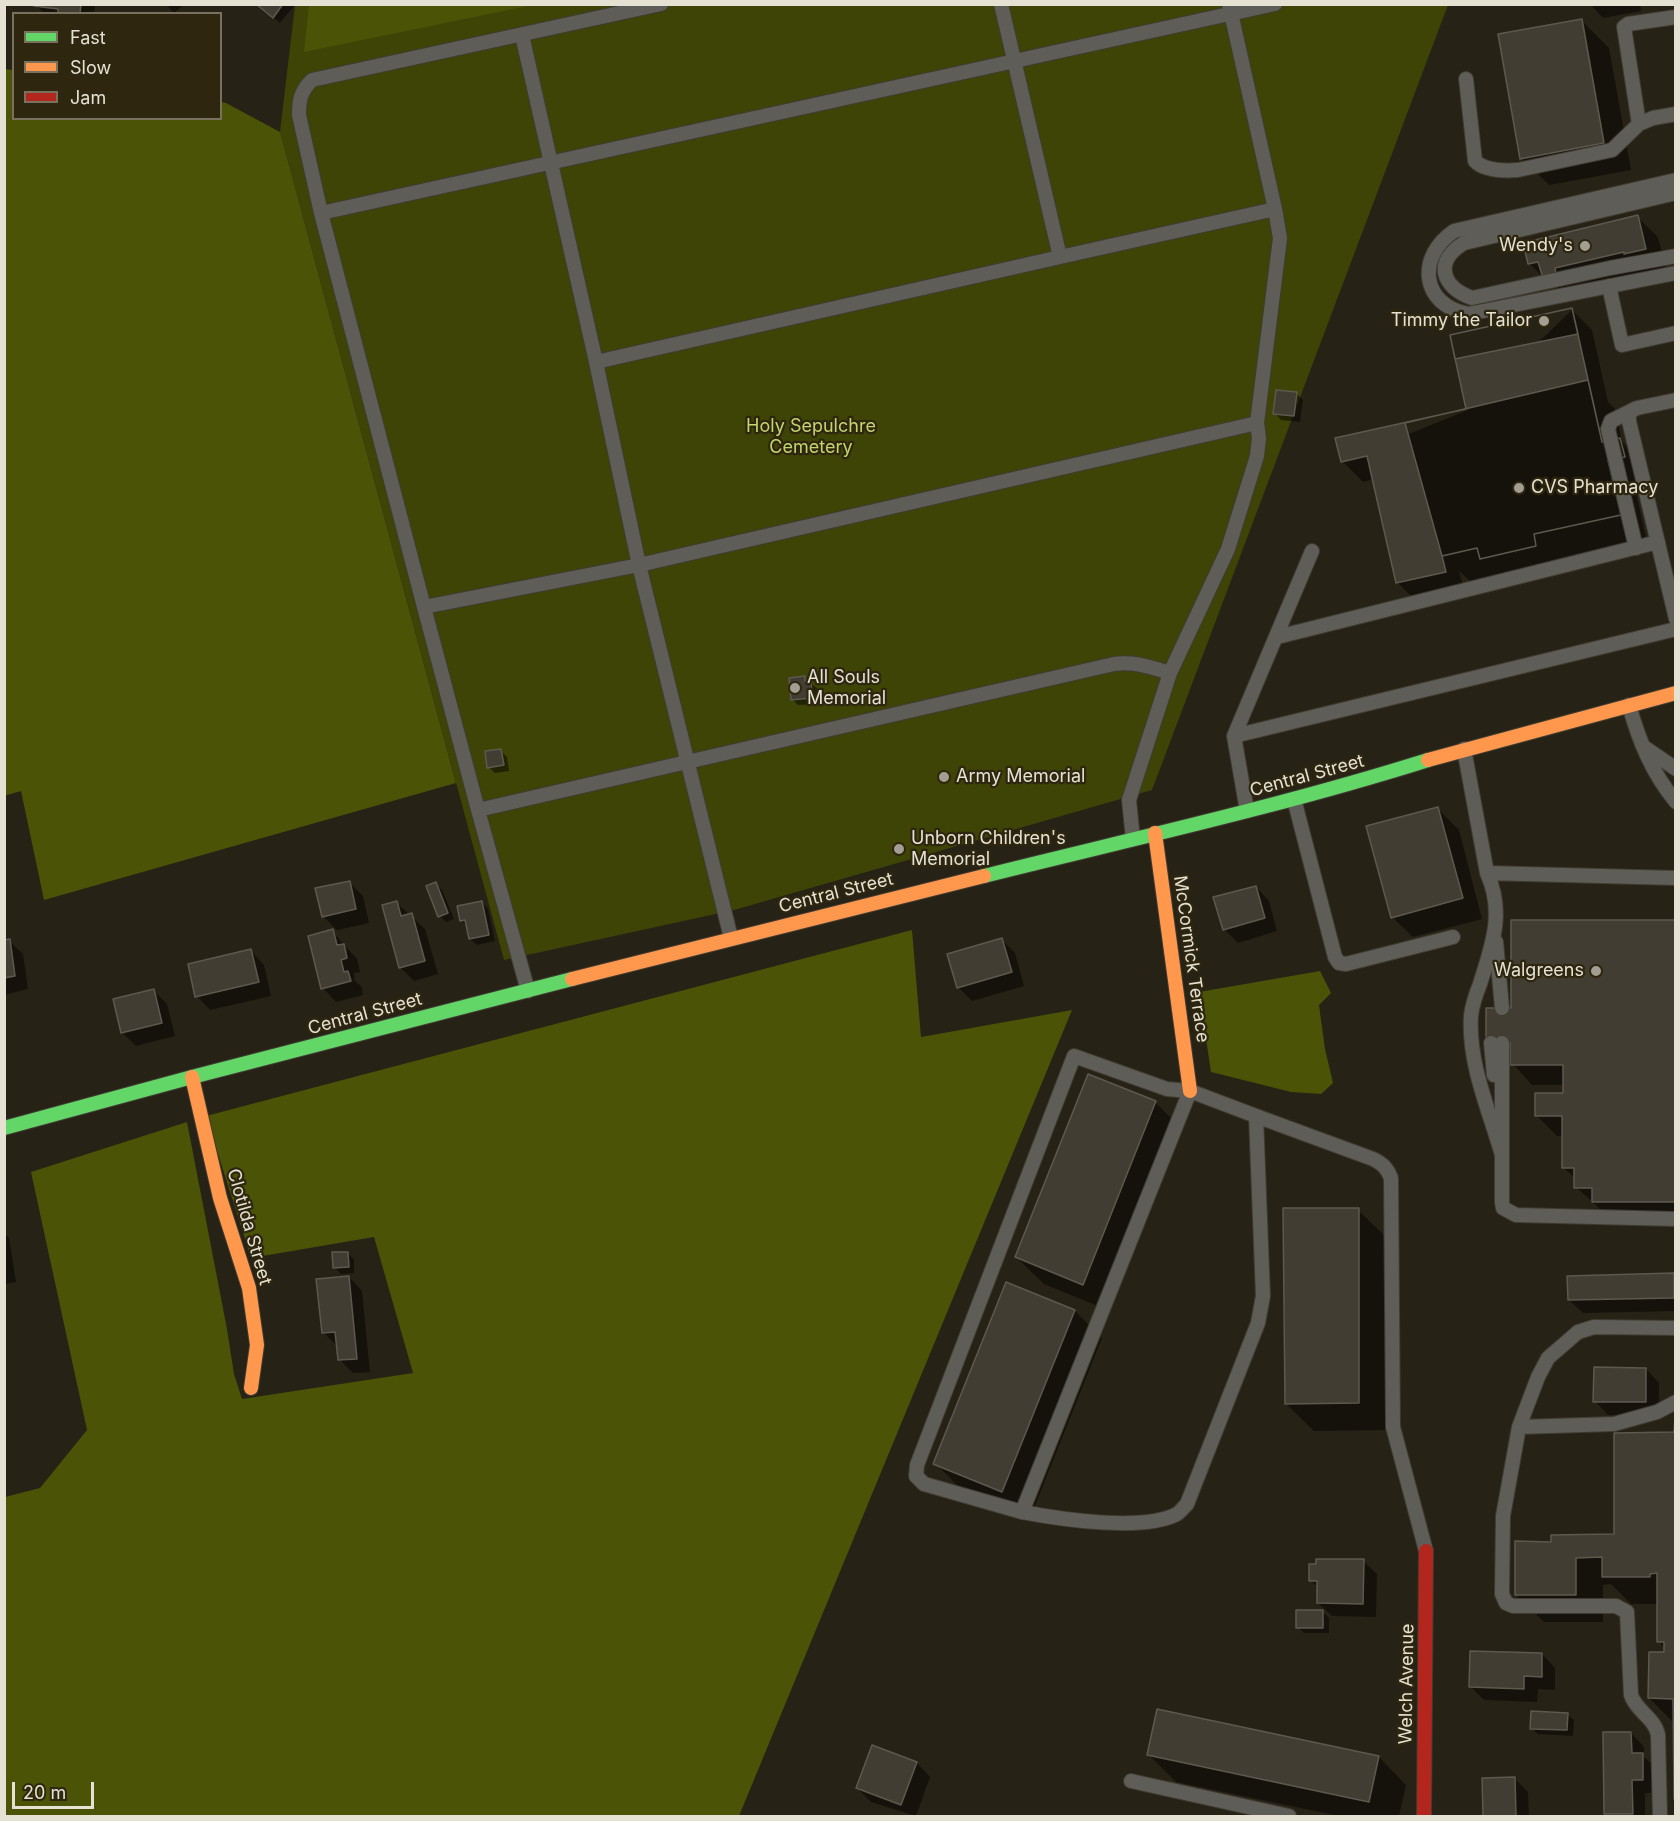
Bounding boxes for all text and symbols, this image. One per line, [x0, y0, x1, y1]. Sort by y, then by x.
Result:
legend [12, 12, 222, 120]
text: Fast [70, 27, 106, 48]
text: Slow [70, 57, 111, 78]
text: Jam [70, 87, 106, 108]
place label: Wendy's [1499, 235, 1573, 257]
marker: Wendy's [1578, 239, 1592, 253]
place label: Timmy the Tailor [1391, 310, 1532, 332]
marker: Timmy the Tailor [1537, 314, 1551, 328]
park label: Holy Sepulchre Cemetery [746, 416, 876, 458]
place label: CVS Pharmacy [1531, 477, 1658, 499]
marker: CVS Pharmacy [1512, 481, 1526, 495]
place label: All Souls Memorial [807, 667, 886, 710]
marker: All Souls Memorial [788, 681, 802, 695]
street label: Central Street [1248, 750, 1366, 802]
place label: Army Memorial [956, 766, 1085, 788]
marker: Army Memorial [937, 770, 951, 784]
place label: Unborn Children's Memorial [911, 828, 1066, 870]
marker: Unborn Children's Memorial [892, 842, 906, 856]
street label: Central Street [776, 868, 896, 918]
street label: McCormick Terrace [1169, 874, 1213, 1044]
place label: Walgreens [1494, 960, 1584, 982]
marker: Walgreens [1589, 964, 1603, 978]
street label: Central Street [306, 988, 424, 1040]
street label: Clotilda Street [222, 1166, 276, 1288]
street label: Welch Avenue [1395, 1623, 1419, 1745]
scale bar [15, 1770, 98, 1808]
text: 20 m [23, 1782, 66, 1803]

